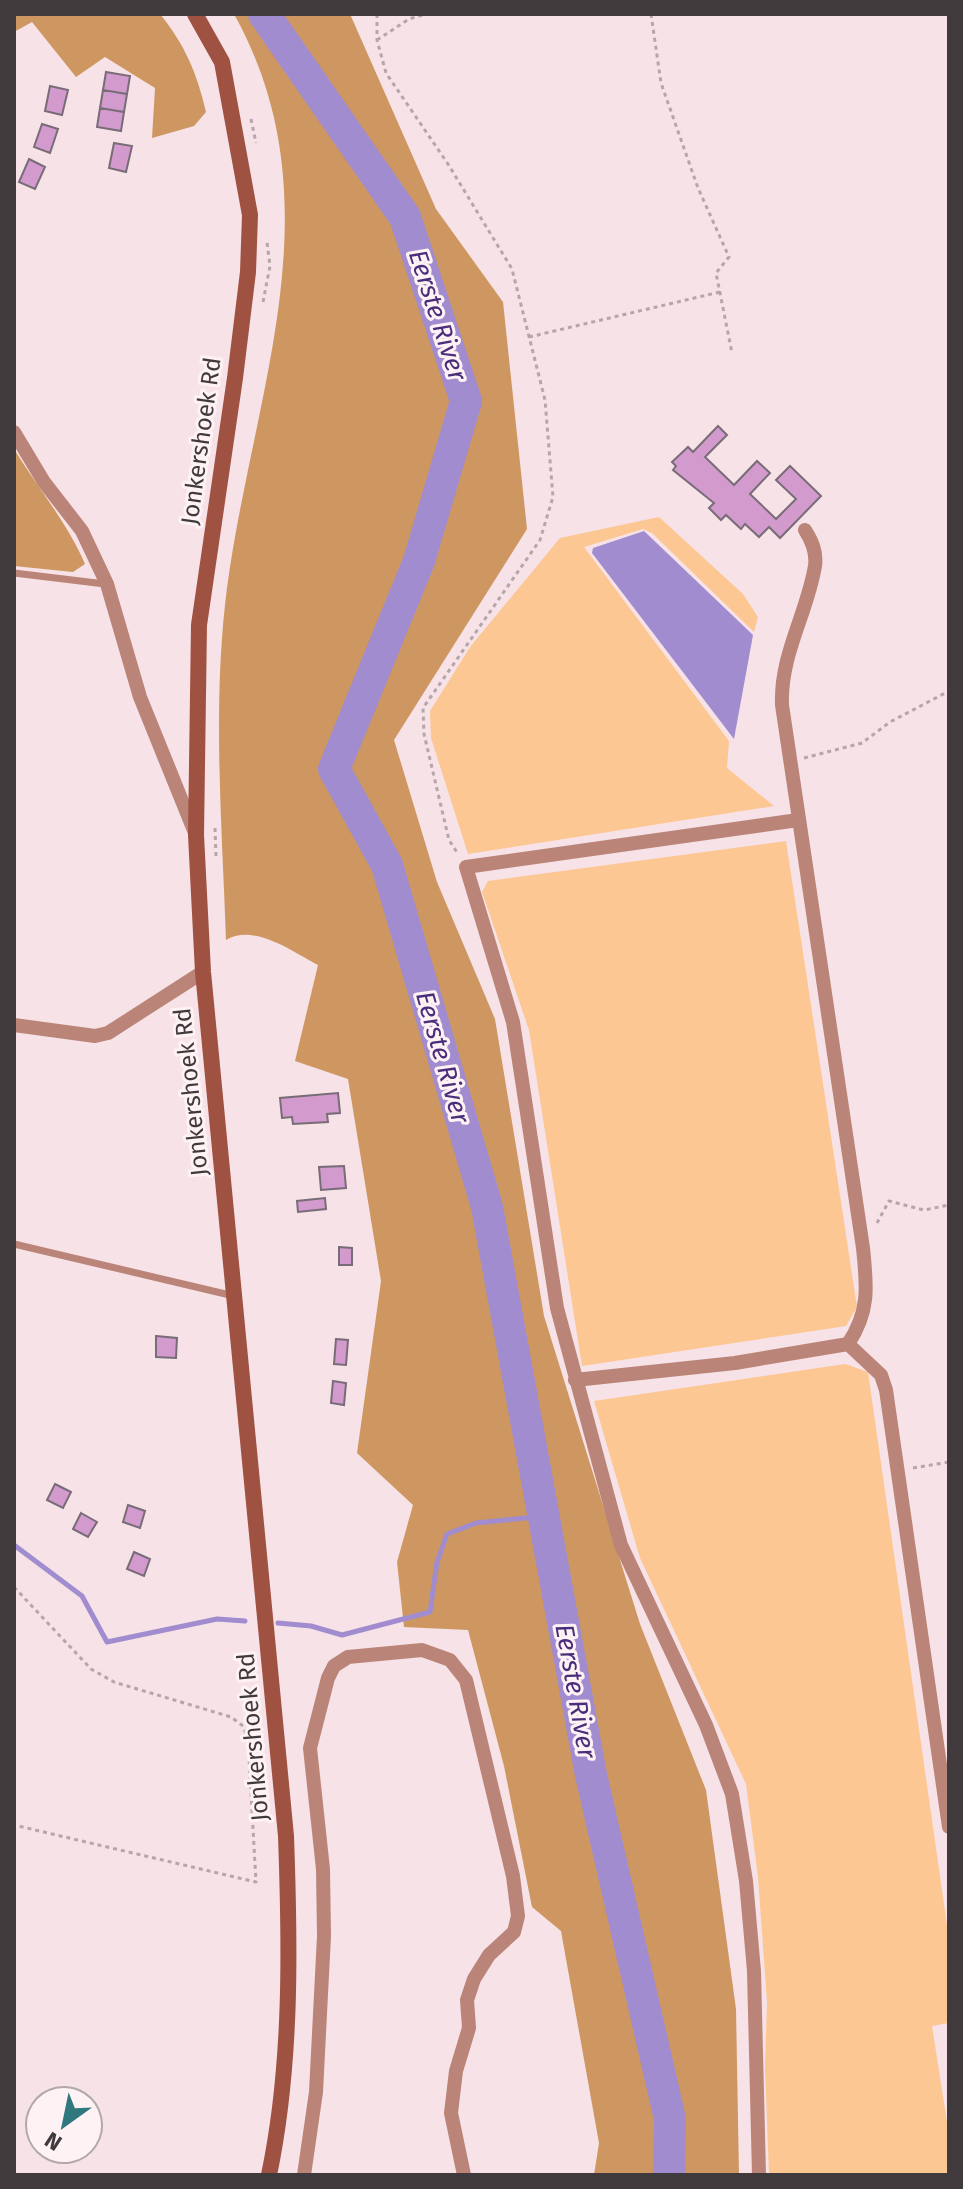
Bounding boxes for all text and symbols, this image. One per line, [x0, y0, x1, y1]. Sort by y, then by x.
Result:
water label: Eerste River [402, 246, 474, 386]
street label: Jonkershoek Rd [175, 355, 227, 527]
water label: Eerste River [409, 988, 476, 1128]
street label: Jonkershoek Rd [168, 1007, 214, 1177]
water label: Eerste River [548, 1622, 603, 1762]
street label: Jonkershoek Rd [232, 1652, 274, 1822]
north arrow [24, 2085, 104, 2165]
text: N [40, 2126, 67, 2157]

